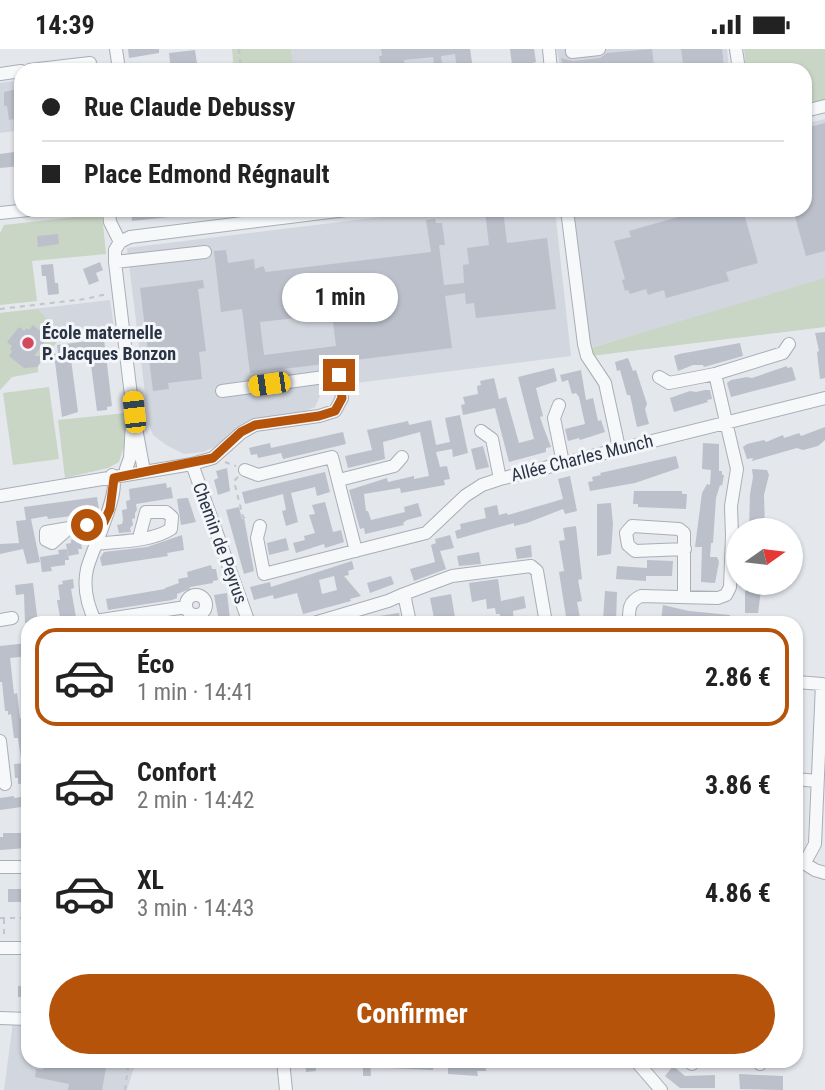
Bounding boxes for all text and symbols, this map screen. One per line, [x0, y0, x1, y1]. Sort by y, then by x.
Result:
text: 14:39 [35, 10, 95, 40]
text: Rue Claude Debussy [84, 92, 295, 122]
text: Place Edmond Régnault [84, 159, 330, 189]
callout: 1 min [281, 273, 397, 323]
text: 1 min [314, 284, 366, 311]
place label: École maternelle P. Jacques Bonzon [42, 322, 176, 364]
marker: École maternelle P. Jacques Bonzon [20, 335, 36, 351]
route end [323, 359, 355, 391]
car [247, 371, 292, 397]
car [122, 390, 147, 434]
street label: Allée Charles Munch [509, 430, 655, 485]
street label: Chemin de Peyrus [189, 479, 252, 606]
route start [71, 509, 103, 541]
north arrow [726, 518, 803, 595]
map controls [726, 518, 803, 595]
icon: car [53, 646, 116, 709]
text: Éco [137, 649, 174, 679]
text: 2.86 € [705, 662, 771, 692]
text: 1 min · 14:41 [137, 679, 254, 706]
icon: car [53, 754, 116, 817]
text: Confort [137, 757, 216, 787]
text: 3.86 € [705, 770, 771, 800]
text: 2 min · 14:42 [137, 787, 254, 814]
icon: car [53, 862, 116, 925]
text: XL [137, 865, 164, 895]
text: 4.86 € [705, 878, 771, 908]
text: 3 min · 14:43 [137, 895, 254, 922]
button: Confirmer [49, 974, 775, 1054]

